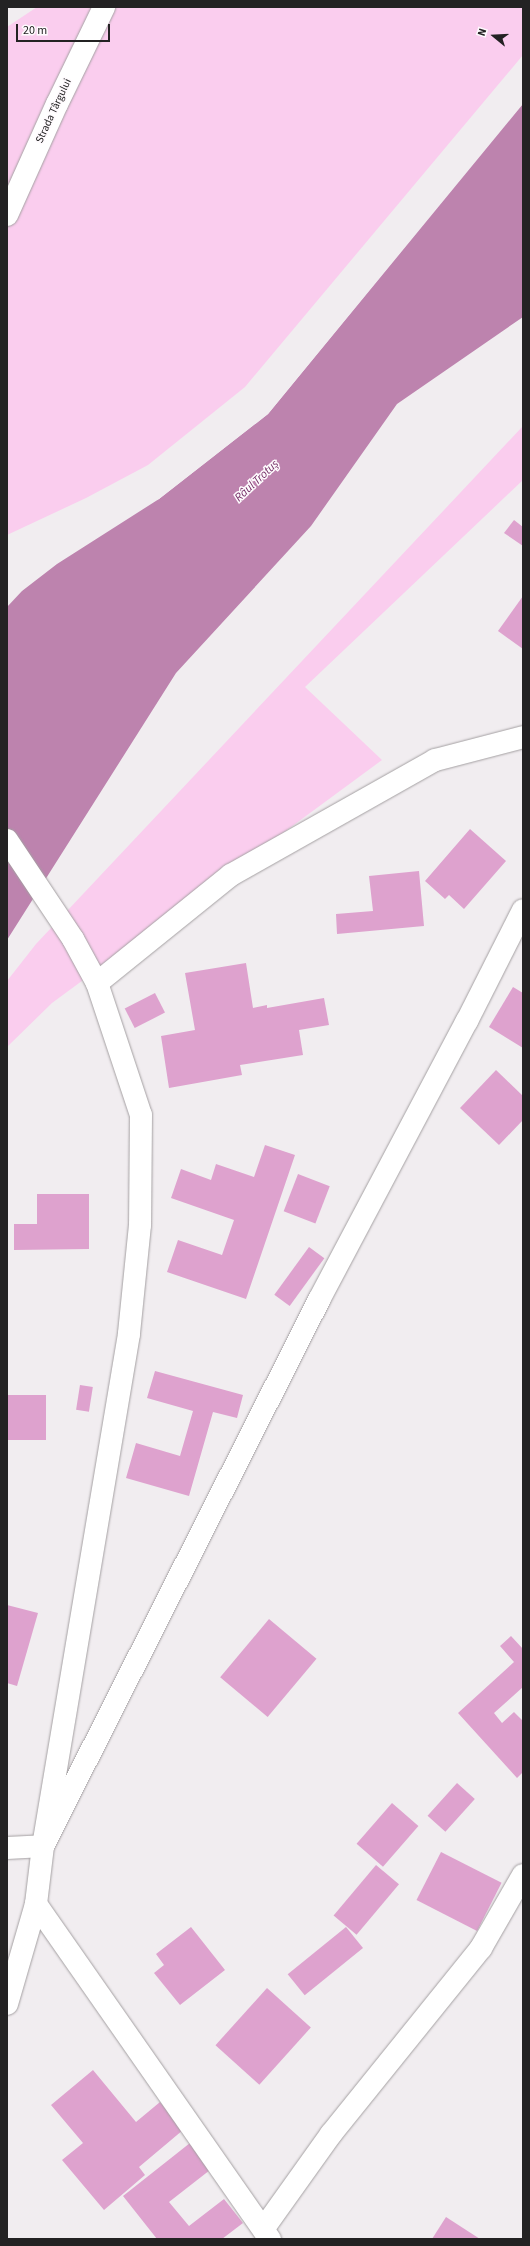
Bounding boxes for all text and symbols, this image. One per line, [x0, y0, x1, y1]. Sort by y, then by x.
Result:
scale bar [18, 16, 112, 42]
north arrow [474, 16, 514, 56]
text: 20 m [23, 22, 47, 39]
text: N [474, 26, 490, 38]
street label: Strada Târgului [33, 77, 75, 145]
water label: Râul Trotuș [232, 457, 282, 505]

